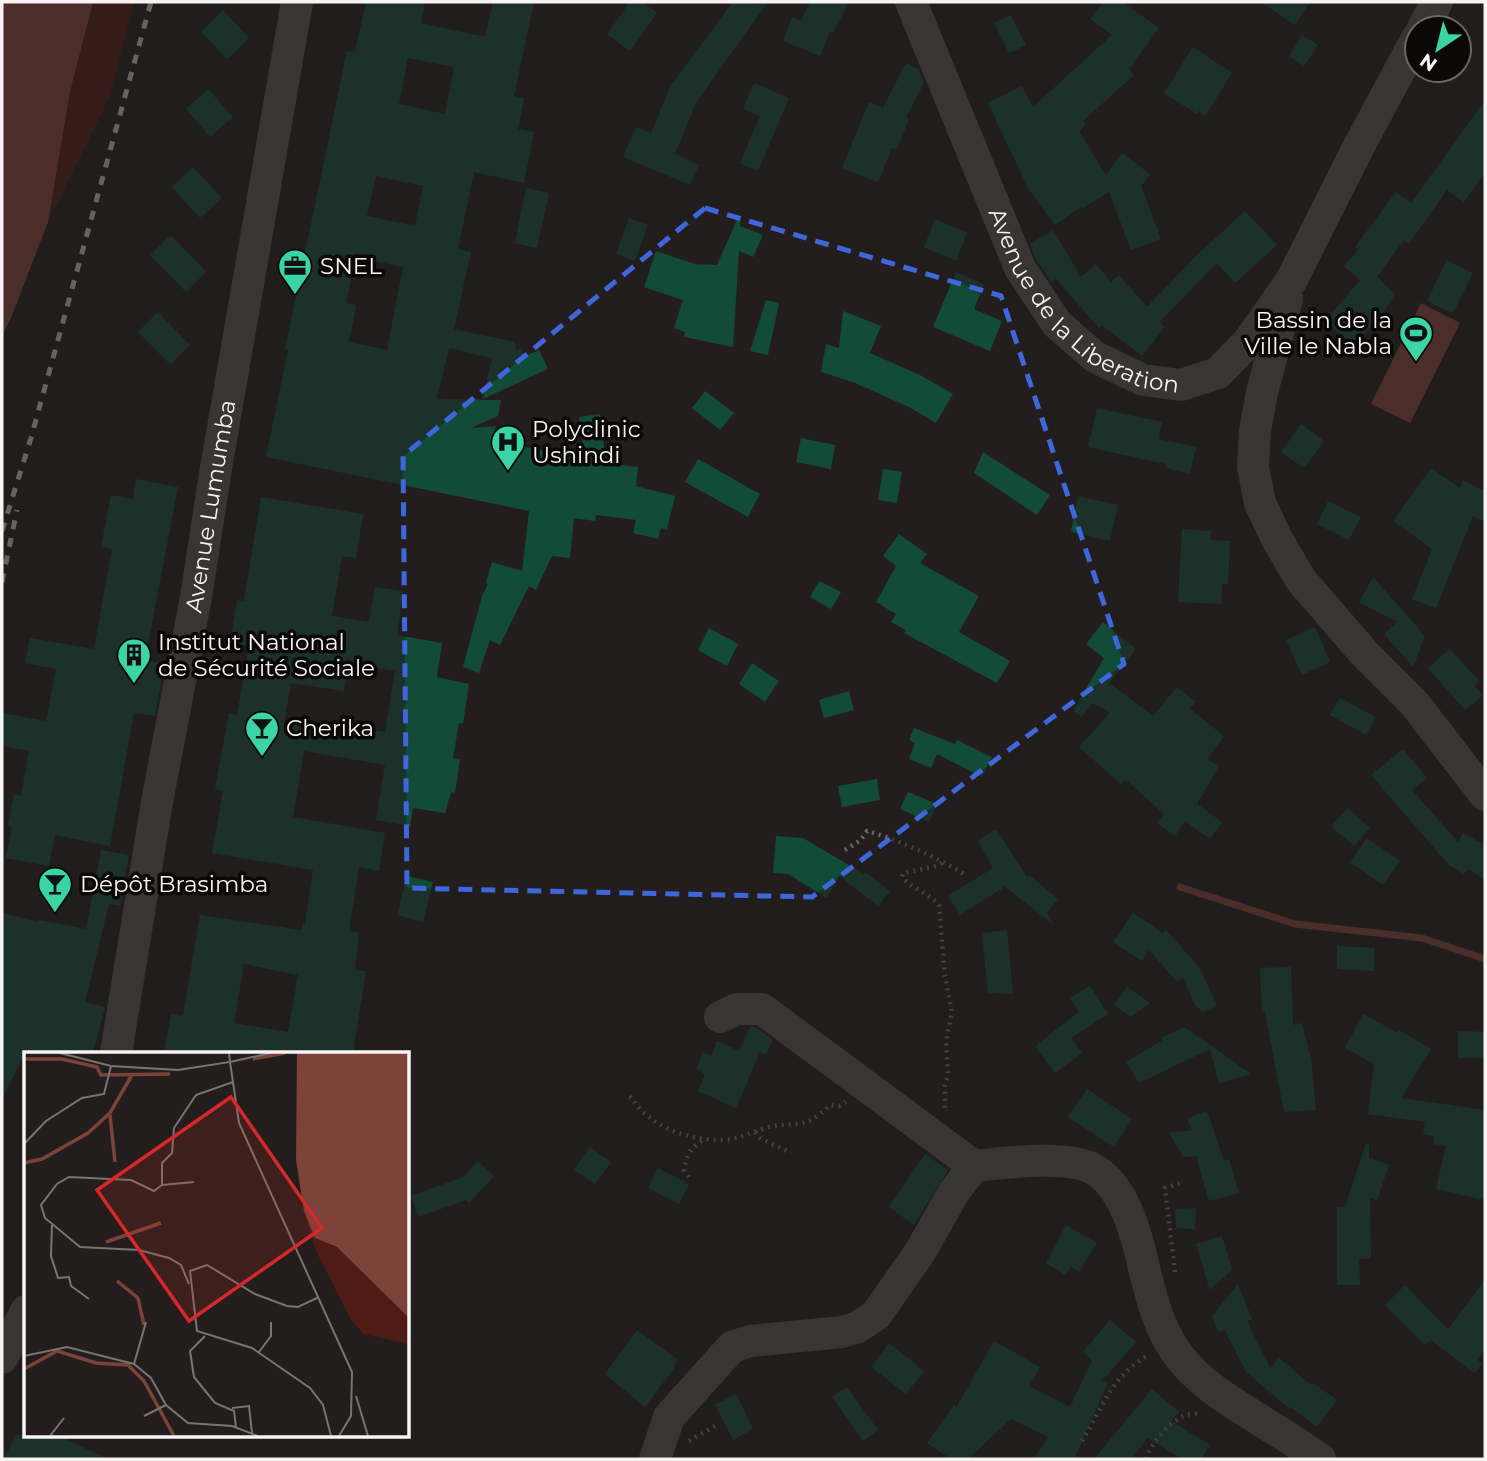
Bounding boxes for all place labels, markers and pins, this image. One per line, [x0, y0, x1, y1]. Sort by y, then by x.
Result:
office icon: SNEL [276, 247, 314, 296]
place label: SNEL [320, 252, 382, 280]
place label: Bassin de la Ville le Nabla [1244, 306, 1392, 360]
sports icon: Bassin de la Ville le Nabla [1397, 314, 1435, 363]
place label: Polyclinic Ushindi [532, 415, 641, 469]
hospital icon: Polyclinic Ushindi [489, 423, 527, 472]
place label: Institut National de Sécurité Sociale [158, 628, 375, 682]
building icon: Institut National de Sécurité Sociale [115, 636, 153, 685]
bar icon: Cherika [243, 709, 281, 758]
place label: Cherika [286, 714, 374, 742]
bar icon: Dépôt Brasimba [36, 865, 74, 914]
place label: Dépôt Brasimba [80, 870, 268, 898]

